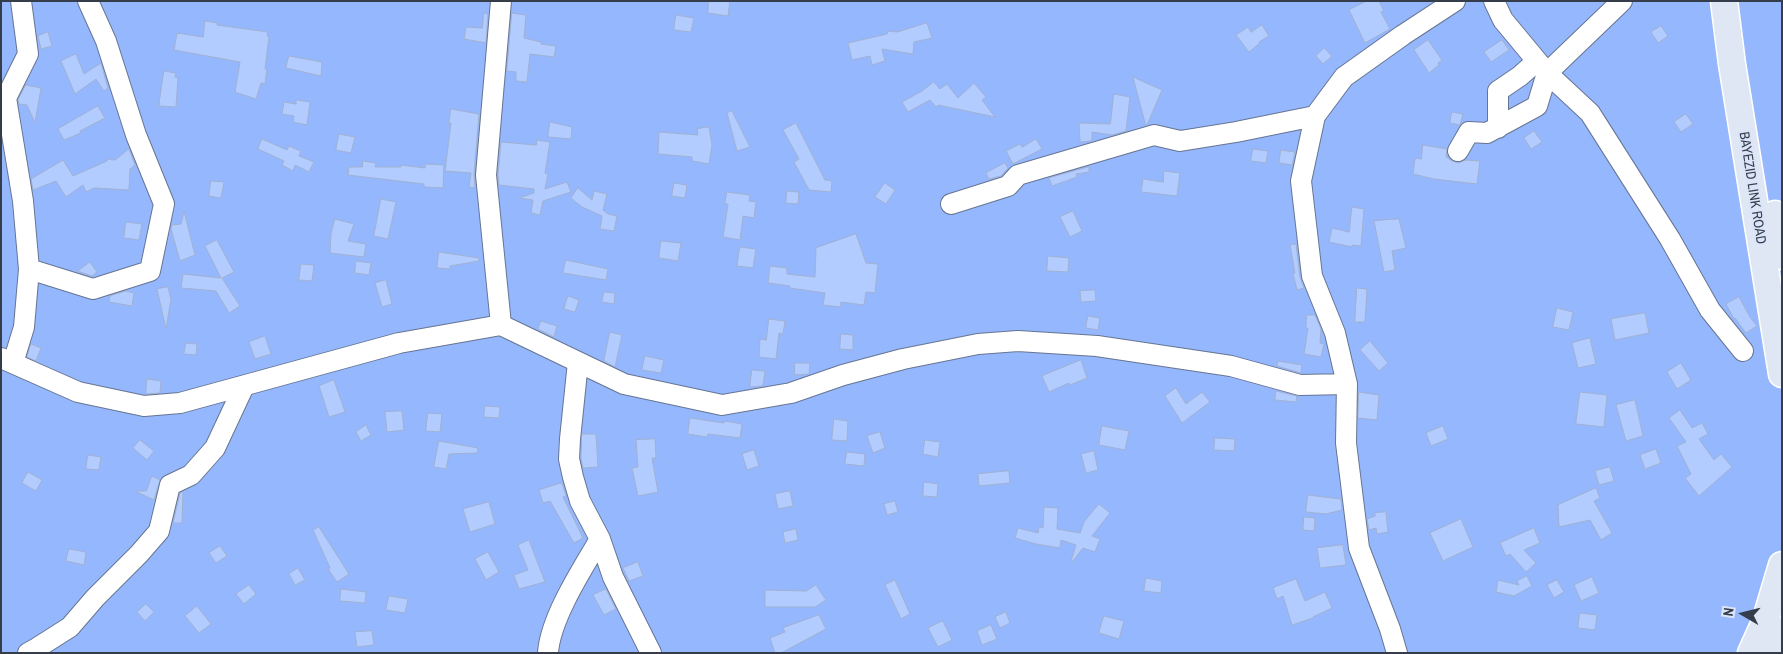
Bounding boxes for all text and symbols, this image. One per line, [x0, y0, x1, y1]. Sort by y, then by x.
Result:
street label: BAYEZID LINK ROAD [1735, 131, 1769, 245]
north arrow [1718, 589, 1768, 639]
text: N [1719, 607, 1738, 617]

